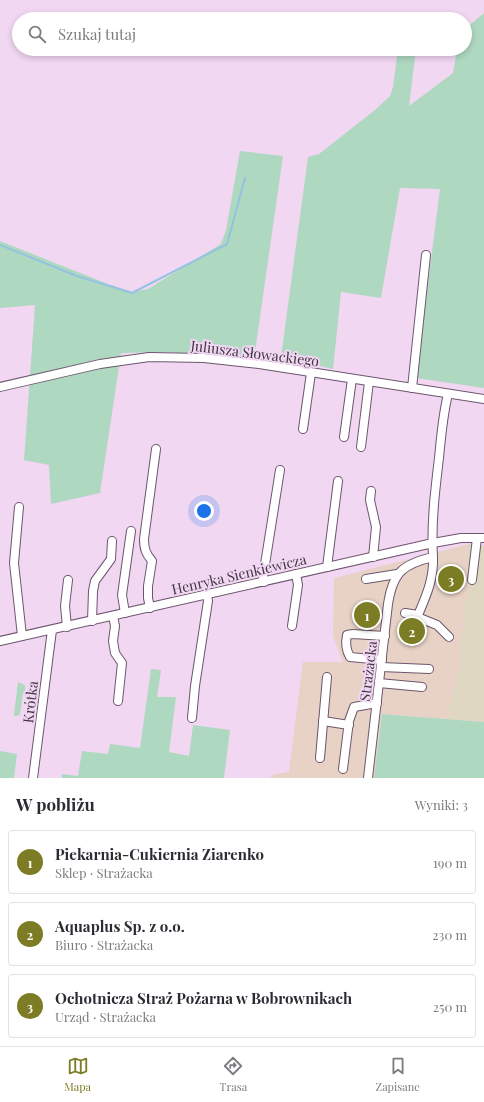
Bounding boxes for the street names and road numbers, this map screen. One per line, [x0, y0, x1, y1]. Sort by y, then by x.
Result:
street label: Juliusza Słowackiego [189, 336, 321, 370]
street label: Henryka Sienkiewicza [170, 549, 308, 599]
street label: Strażacka [355, 640, 381, 702]
street label: Krótka [18, 680, 42, 724]

